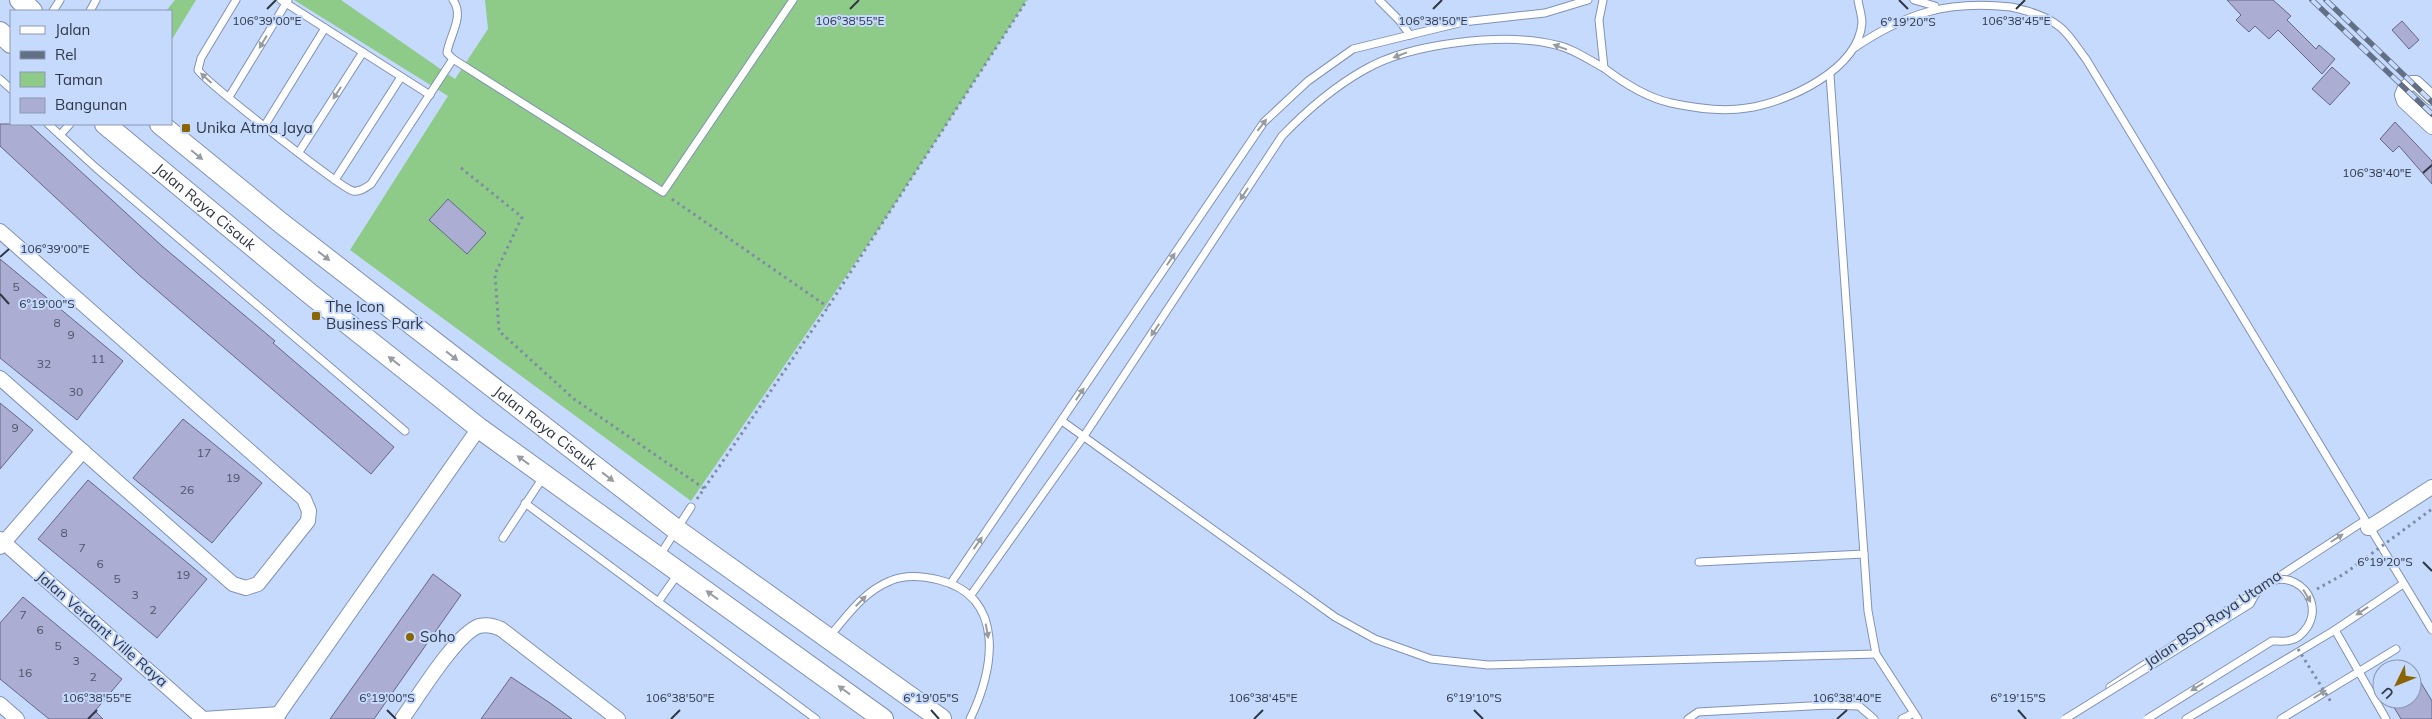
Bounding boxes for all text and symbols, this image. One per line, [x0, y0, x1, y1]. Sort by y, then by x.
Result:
legend [10, 10, 172, 125]
text: 106°39'00"E [232, 13, 302, 28]
text: 106°38'55"E [815, 13, 885, 28]
text: 106°38'50"E [1398, 13, 1468, 28]
text: 106°38'45"E [1981, 13, 2051, 28]
text: 6°19'20"S [1880, 14, 1936, 29]
text: Jalan [55, 20, 90, 39]
one-way arrow [258, 35, 268, 48]
one-way arrow [1552, 43, 1567, 51]
text: Rel [55, 45, 77, 64]
one-way arrow [1393, 52, 1408, 60]
text: Taman [55, 70, 103, 89]
one-way arrow [200, 72, 213, 83]
one-way arrow [332, 87, 341, 100]
text: Bangunan [55, 95, 127, 114]
place label: Unika Atma Jaya [196, 118, 313, 137]
one-way arrow [1257, 118, 1267, 132]
marker: Unika Atma Jaya [180, 122, 192, 134]
one-way arrow [191, 149, 204, 160]
street label: Jalan Raya Cisauk [151, 159, 260, 254]
text: 106°38'40"E [2342, 165, 2412, 180]
one-way arrow [1239, 188, 1248, 201]
text: 106°39'00"E [20, 241, 90, 256]
one-way arrow [317, 251, 330, 262]
one-way arrow [1166, 253, 1176, 266]
house number: 5 [12, 279, 20, 294]
text: 6°19'00"S [19, 296, 75, 311]
place label: The Icon Business Park [326, 297, 423, 333]
marker: The Icon Business Park [310, 310, 322, 322]
house number: 8 [53, 315, 61, 330]
one-way arrow [1150, 323, 1159, 337]
house number: 9 [67, 327, 75, 342]
house number: 11 [91, 351, 105, 366]
one-way arrow [445, 351, 459, 361]
one-way arrow [388, 355, 401, 366]
house number: 32 [37, 356, 51, 371]
street label: Jalan Raya Cisauk [490, 382, 602, 474]
house number: 30 [69, 384, 83, 399]
one-way arrow [1075, 387, 1085, 401]
house number: 9 [11, 420, 19, 435]
house number: 17 [197, 445, 211, 460]
one-way arrow [517, 454, 530, 465]
house number: 19 [226, 470, 240, 485]
one-way arrow [601, 472, 614, 483]
house number: 26 [180, 482, 194, 497]
house number: 8 [60, 525, 68, 540]
one-way arrow [2330, 534, 2343, 543]
one-way arrow [973, 536, 983, 549]
house number: 7 [78, 540, 86, 555]
text: 6°19'20"S [2357, 554, 2413, 569]
house number: 6 [96, 556, 104, 571]
street label: Jalan Verdant Ville Raya [33, 566, 172, 691]
street label: Jalan BSD Raya Utama [2141, 566, 2285, 672]
house number: 19 [176, 567, 190, 582]
house number: 5 [113, 571, 121, 586]
house number: 3 [131, 587, 139, 602]
one-way arrow [2302, 589, 2311, 603]
one-way arrow [705, 590, 719, 600]
one-way arrow [855, 595, 867, 607]
house number: 2 [149, 602, 157, 617]
one-way arrow [2356, 606, 2369, 616]
house number: 7 [19, 607, 27, 622]
house number: 6 [36, 622, 44, 637]
one-way arrow [984, 624, 992, 640]
place label: Soho [420, 627, 455, 646]
marker: Soho [404, 631, 416, 643]
house number: 5 [54, 638, 62, 653]
house number: 3 [72, 653, 80, 668]
north arrow [2372, 659, 2422, 709]
house number: 16 [18, 665, 32, 680]
house number: 2 [89, 669, 97, 684]
one-way arrow [2191, 683, 2204, 692]
text: U [2377, 683, 2398, 703]
one-way arrow [837, 685, 850, 695]
text: 106°38'55"E [62, 690, 132, 705]
text: 6°19'00"S [359, 690, 415, 705]
text: 106°38'50"E [645, 690, 715, 705]
text: 6°19'05"S [903, 690, 959, 705]
text: 106°38'45"E [1228, 690, 1298, 705]
text: 6°19'10"S [1446, 690, 1502, 705]
text: 106°38'40"E [1812, 690, 1882, 705]
text: 6°19'15"S [1990, 690, 2046, 705]
one-way arrow [2314, 690, 2327, 699]

